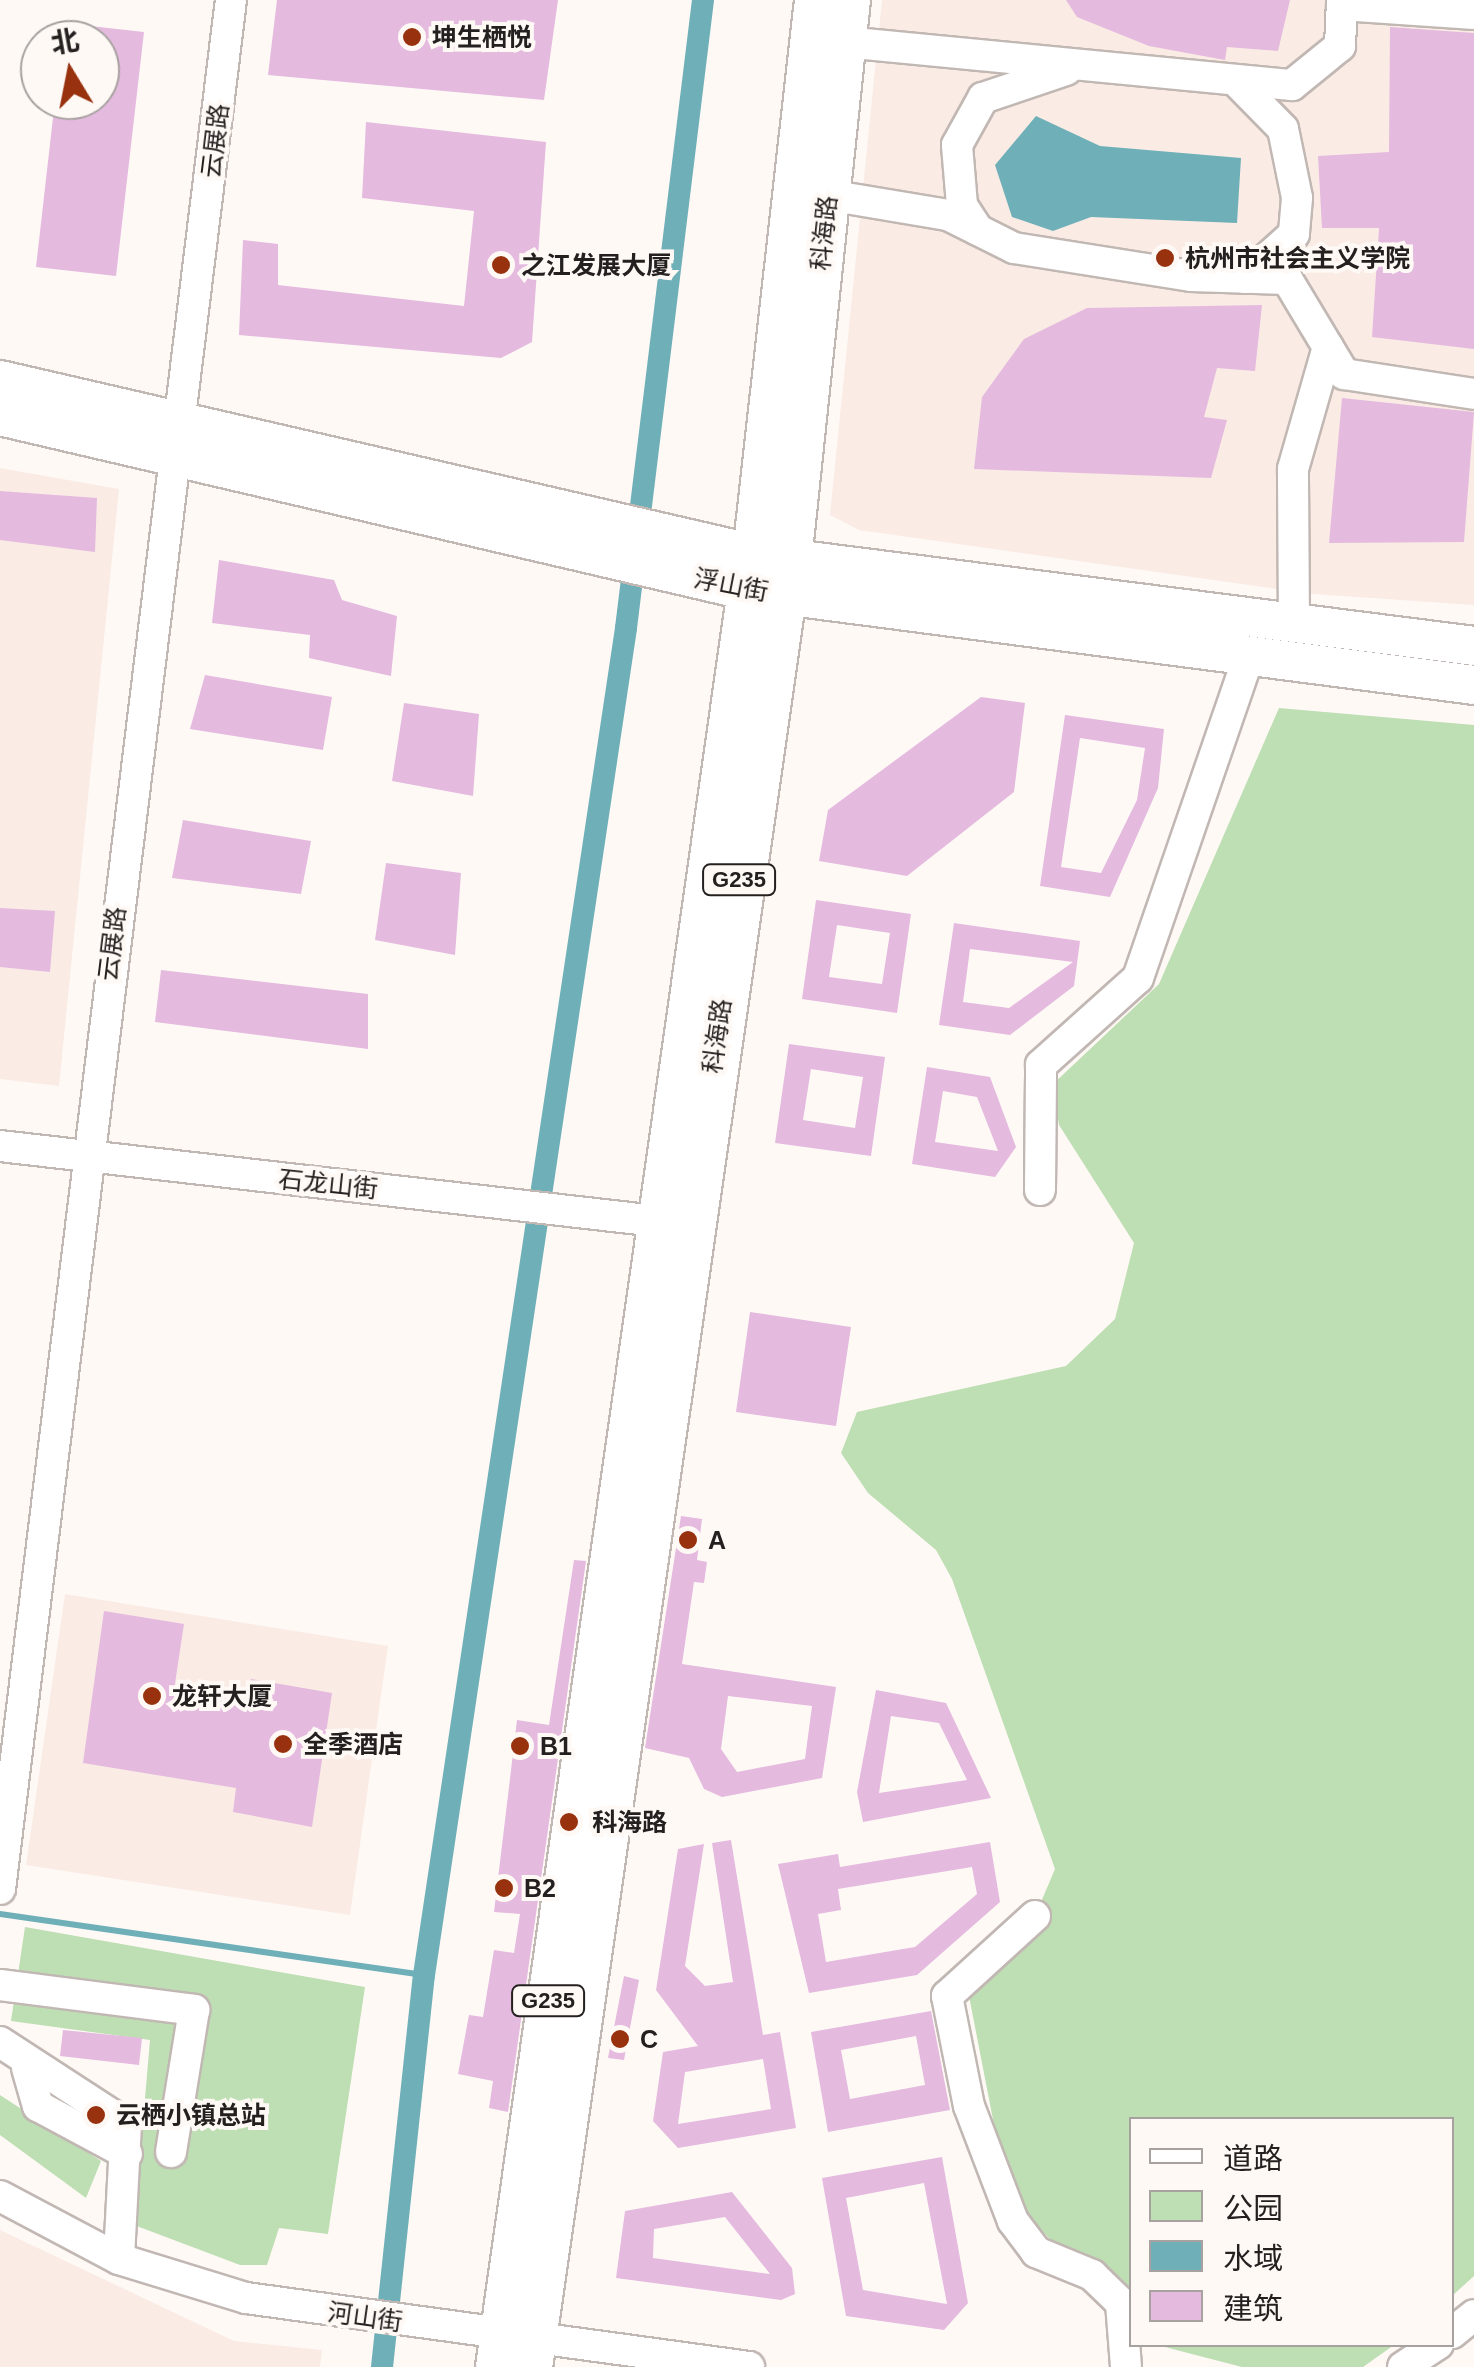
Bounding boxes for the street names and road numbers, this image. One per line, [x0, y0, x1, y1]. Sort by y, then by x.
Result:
street label: 云展路 [196, 102, 234, 180]
street label: 科海路 [805, 194, 843, 272]
street label: 浮山街 [691, 563, 771, 607]
road number: G235 [702, 863, 776, 897]
street label: 云展路 [93, 905, 131, 983]
street label: 科海路 [697, 997, 737, 1075]
street label: 石龙山街 [277, 1164, 379, 1204]
road number: G235 [510, 1984, 586, 2018]
street label: 河山街 [326, 2297, 404, 2337]

